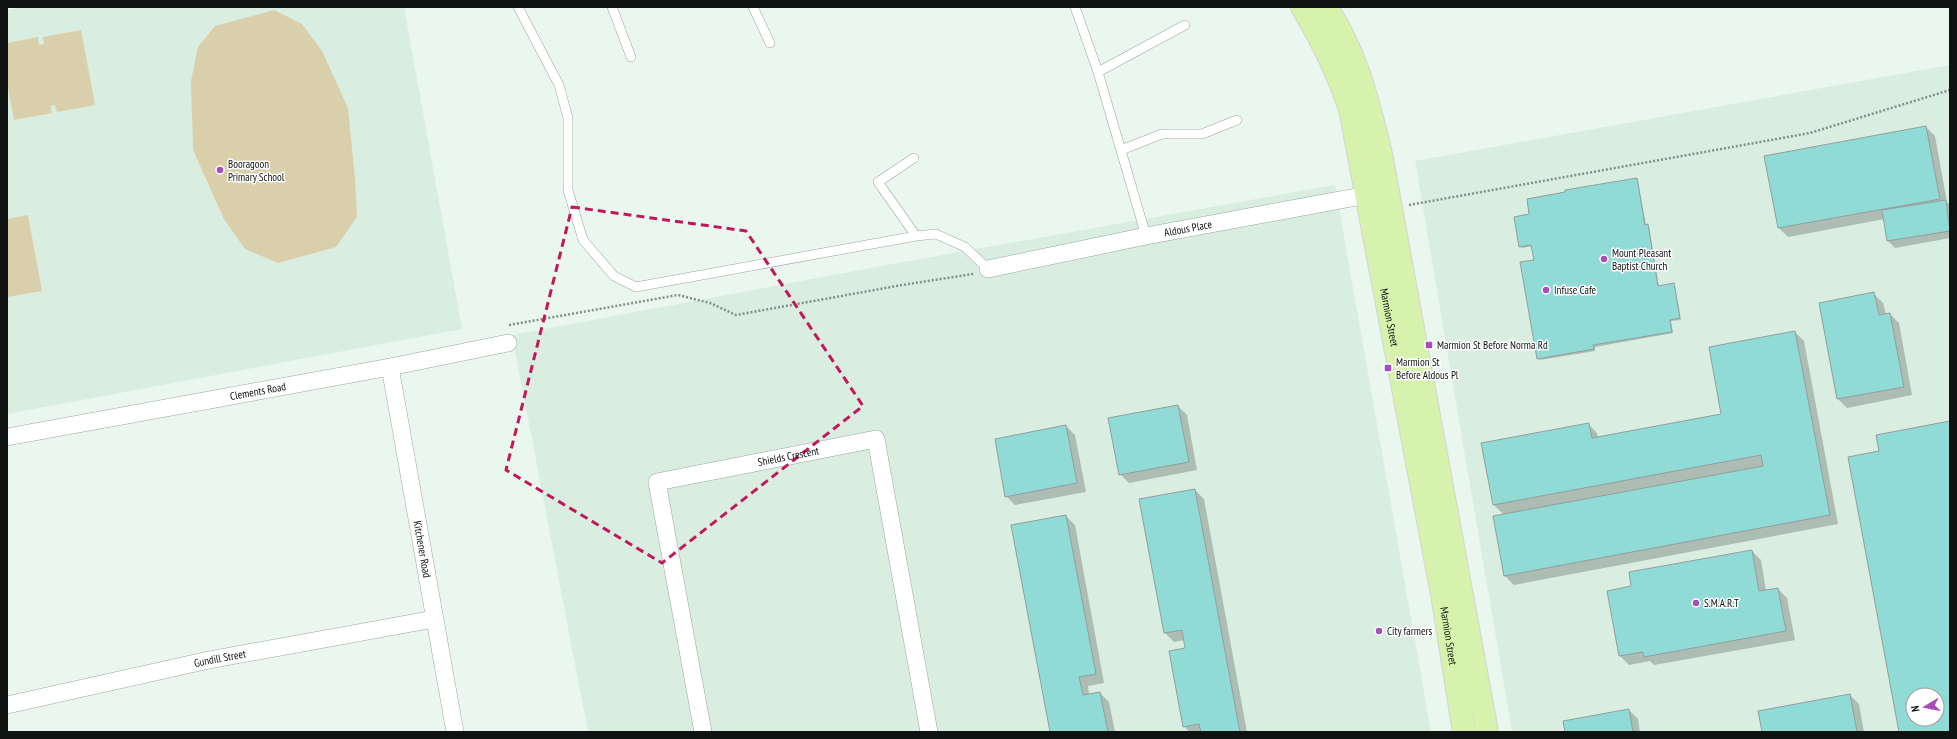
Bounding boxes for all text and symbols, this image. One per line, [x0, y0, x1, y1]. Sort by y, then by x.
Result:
place label: Booragoon Primary School [228, 157, 285, 184]
marker: Booragoon Primary School [215, 165, 225, 175]
street label: Aldous Place [1163, 217, 1213, 240]
place label: Mount Pleasant Baptist Church [1612, 246, 1671, 273]
marker: Mount Pleasant Baptist Church [1599, 254, 1609, 264]
place label: Infuse Cafe [1554, 283, 1597, 297]
marker: Infuse Cafe [1541, 285, 1551, 295]
street label: Marmion Street [1377, 287, 1402, 348]
place label: Marmion St Before Norma Rd [1437, 338, 1548, 352]
marker: Marmion St Before Norma Rd [1424, 340, 1434, 350]
place label: Marmion St Before Aldous Pl [1396, 355, 1459, 382]
marker: Marmion St Before Aldous Pl [1383, 363, 1393, 373]
street label: Clements Road [229, 379, 287, 403]
street label: Shields Crescent [756, 443, 820, 469]
street label: Kitchener Road [410, 520, 434, 579]
place label: S.M.A.R.T [1704, 596, 1739, 610]
marker: S.M.A.R.T [1691, 598, 1701, 608]
street label: Marmion Street [1437, 606, 1460, 666]
place label: City farmers [1387, 624, 1432, 638]
marker: City farmers [1374, 626, 1384, 636]
street label: Gundill Street [193, 646, 247, 670]
north arrow [1905, 687, 1945, 727]
text: N [1908, 705, 1923, 713]

